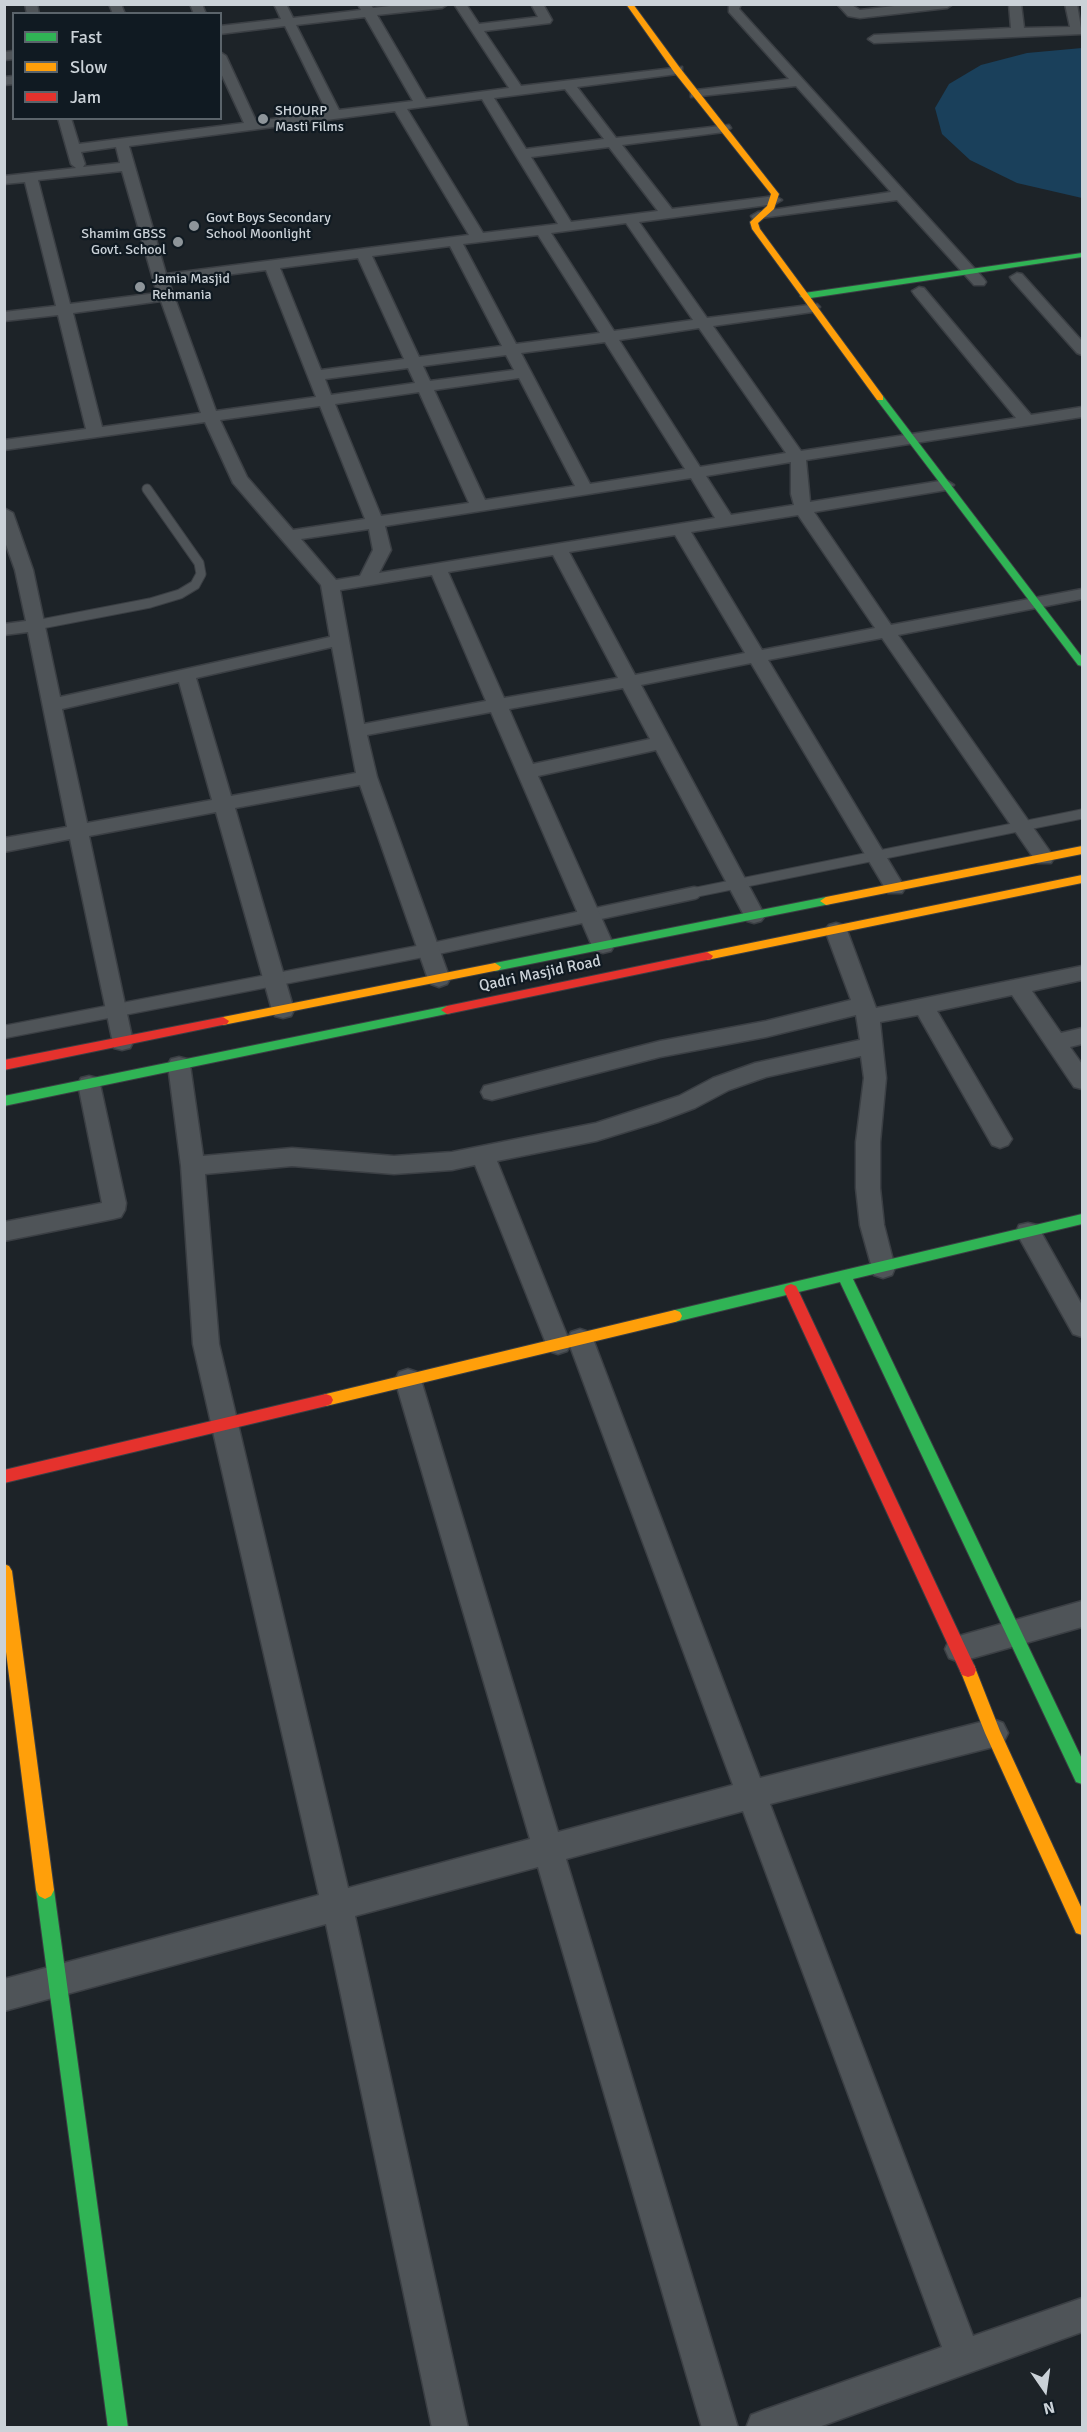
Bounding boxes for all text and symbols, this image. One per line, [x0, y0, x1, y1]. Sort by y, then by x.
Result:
legend [12, 12, 222, 120]
text: Fast [70, 26, 102, 48]
text: Slow [70, 56, 107, 78]
text: Jam [70, 86, 101, 108]
place label: SHOURP Masti Films [275, 103, 344, 136]
marker: SHOURP Masti Films [256, 112, 270, 126]
place label: Govt Boys Secondary School Moonlight [206, 210, 331, 243]
marker: Govt Boys Secondary School Moonlight [187, 219, 201, 233]
place label: Shamim GBSS Govt. School [81, 226, 166, 258]
marker: Shamim GBSS Govt. School [171, 235, 185, 249]
place label: Jamia Masjid Rehmania [152, 271, 230, 304]
marker: Jamia Masjid Rehmania [133, 280, 147, 294]
street label: Qadri Masjid Road [477, 952, 603, 996]
north arrow [1015, 2360, 1075, 2420]
text: N [1041, 2397, 1057, 2419]

